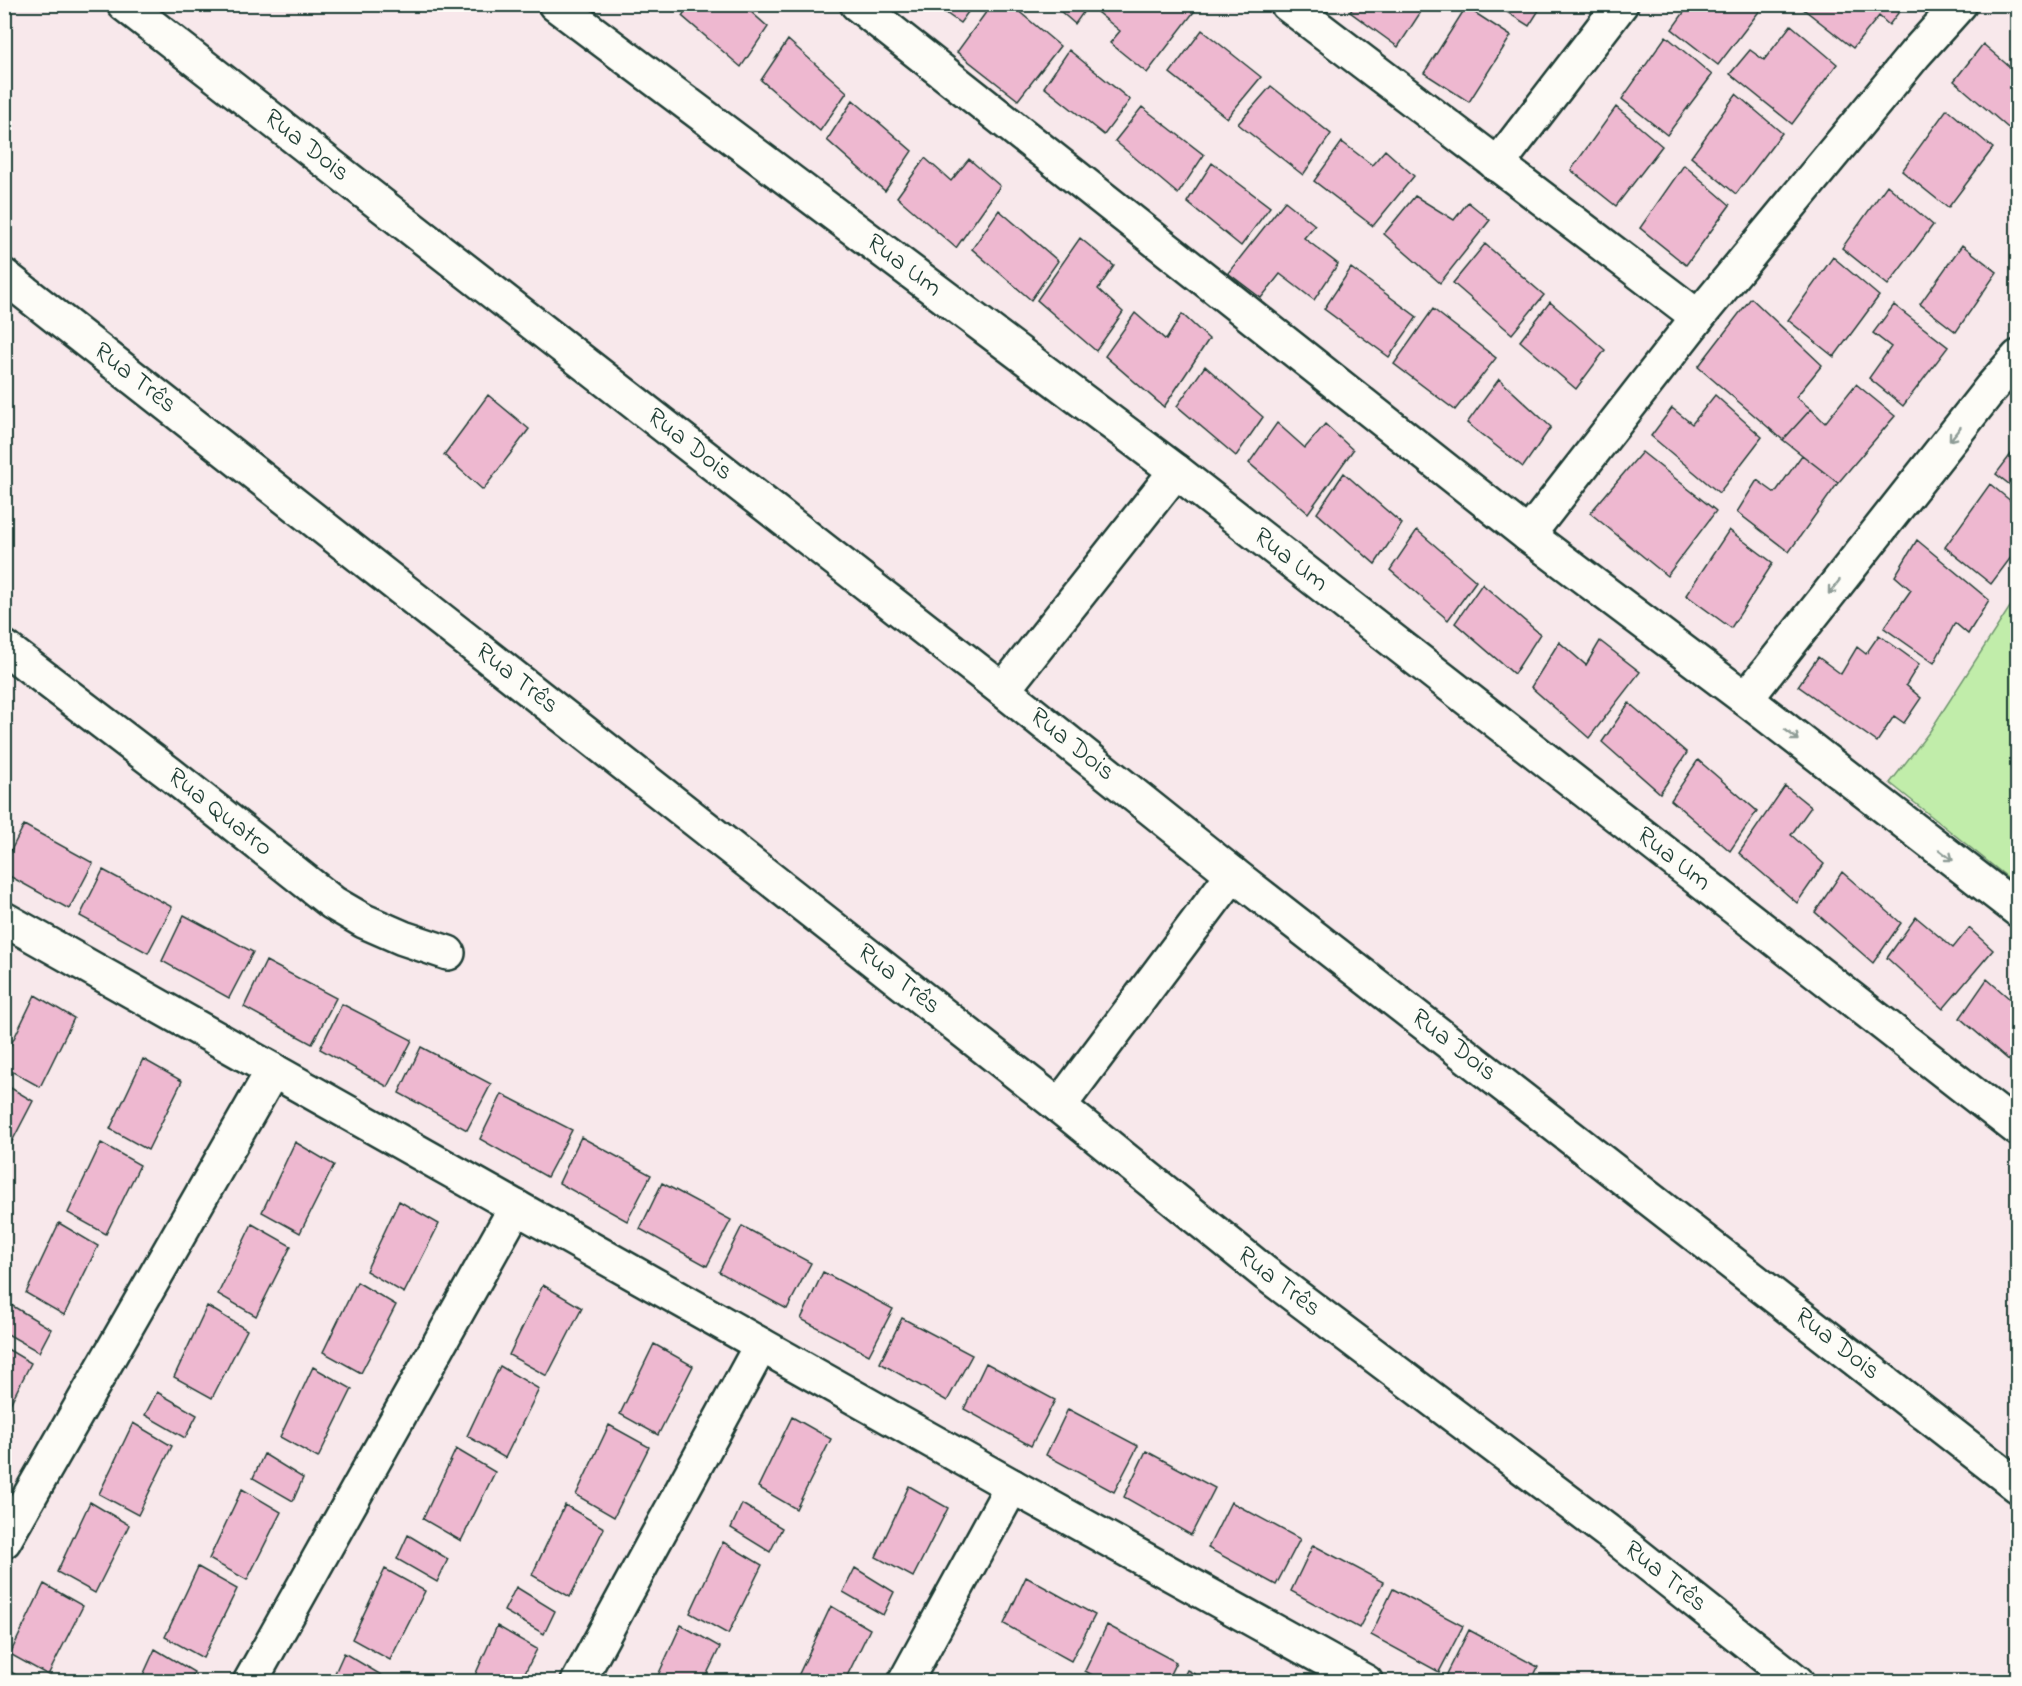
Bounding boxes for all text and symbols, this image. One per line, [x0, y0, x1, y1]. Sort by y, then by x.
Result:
street label: Rua Dois [255, 100, 357, 192]
street label: Rua Um [858, 225, 949, 307]
street label: Rua Três [84, 334, 185, 424]
street label: Rua Dois [638, 399, 740, 491]
one-way arrow [1948, 425, 1961, 441]
street label: Rua Um [1245, 519, 1336, 602]
one-way arrow [1827, 579, 1840, 595]
street label: Rua Três [466, 634, 567, 724]
street label: Rua Dois [1021, 699, 1123, 791]
one-way arrow [1783, 729, 1799, 742]
street label: Rua Quatro [158, 759, 280, 867]
street label: Rua Um [1627, 818, 1719, 901]
one-way arrow [1938, 848, 1954, 861]
street label: Rua Três [848, 935, 948, 1025]
street label: Rua Dois [1402, 1000, 1505, 1092]
street label: Rua Três [1228, 1238, 1329, 1327]
street label: Rua Dois [1785, 1299, 1888, 1390]
street label: Rua Três [1615, 1532, 1715, 1622]

